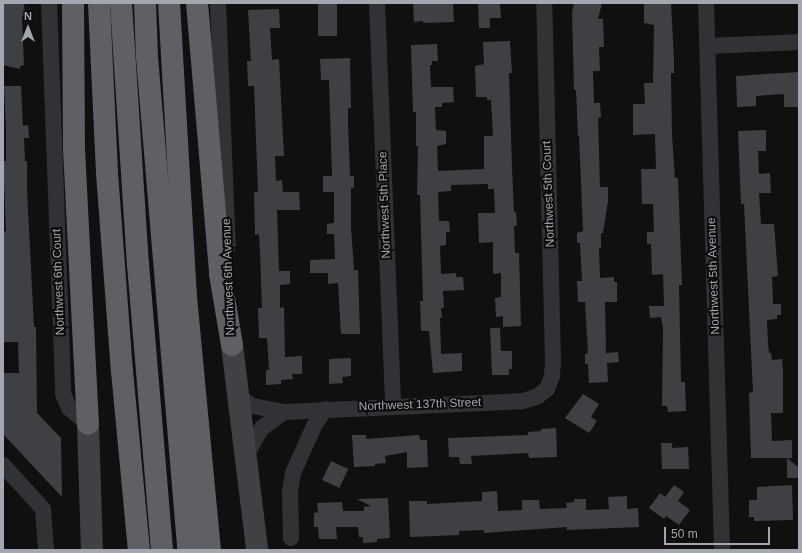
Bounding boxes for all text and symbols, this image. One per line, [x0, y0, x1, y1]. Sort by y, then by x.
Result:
north arrow [8, 8, 48, 48]
text: N [24, 10, 32, 22]
street label: Northwest 5th Court [540, 140, 558, 248]
street label: Northwest 5th Place [376, 151, 394, 259]
street label: Northwest 5th Avenue [705, 217, 723, 335]
street label: Northwest 6th Avenue [220, 218, 238, 336]
street label: Northwest 6th Court [50, 228, 68, 336]
street label: Northwest 137th Street [358, 396, 482, 414]
scale bar [666, 519, 772, 545]
text: 50 m [671, 527, 698, 541]

